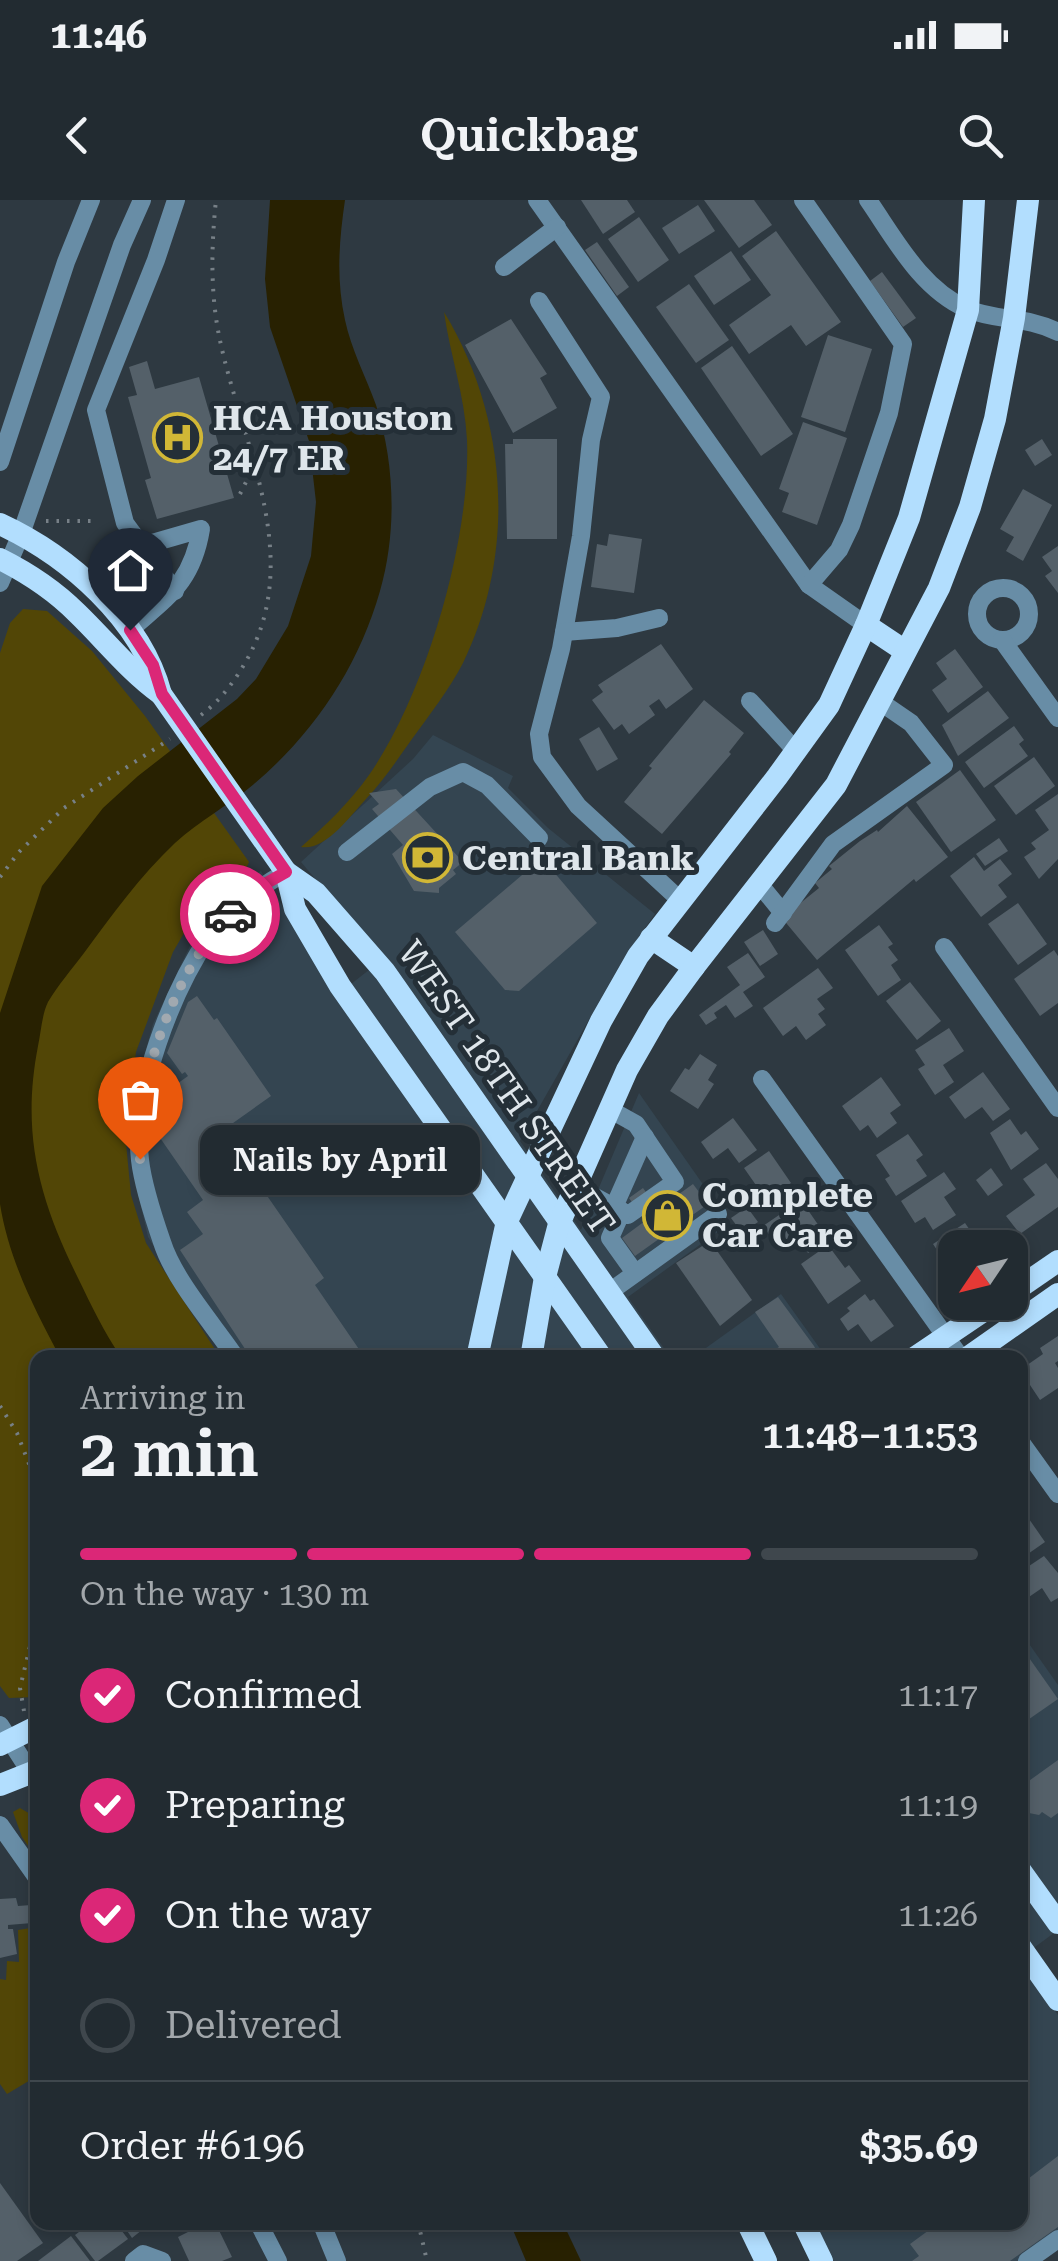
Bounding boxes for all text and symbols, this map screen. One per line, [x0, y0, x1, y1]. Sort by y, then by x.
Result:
text: 11:46 [50, 13, 147, 57]
icon: back [50, 108, 105, 163]
icon: search [953, 108, 1008, 163]
text: Quickbag [420, 109, 638, 162]
place label: HCA Houston 24/7 ER [213, 398, 453, 479]
hospital icon: HCA Houston 24/7 ER [152, 412, 204, 464]
pin [88, 528, 173, 631]
icon: home [103, 543, 158, 598]
bank icon: Central Bank [401, 832, 453, 884]
place label: Central Bank [462, 838, 695, 879]
courier [180, 864, 280, 964]
icon: car [203, 887, 258, 942]
street label: WEST 18TH STREET [389, 933, 623, 1243]
pin [98, 1057, 183, 1160]
icon: bag [113, 1072, 168, 1127]
callout: Nails by April [200, 1124, 480, 1194]
text: Nails by April [233, 1141, 447, 1179]
place label: Complete Car Care [702, 1175, 873, 1256]
shop icon: Complete Car Care [641, 1189, 693, 1241]
north arrow [938, 1230, 1028, 1320]
map controls [938, 1230, 1028, 1320]
text: Arriving in [80, 1379, 245, 1417]
text: 11:48–11:53 [762, 1413, 978, 1457]
text: 2 min [80, 1416, 259, 1492]
text: On the way · 130 m [80, 1575, 369, 1613]
icon: check [80, 1668, 135, 1723]
text: Confirmed [165, 1673, 362, 1717]
text: 11:17 [898, 1676, 978, 1714]
icon: check [80, 1778, 135, 1833]
text: Preparing [165, 1783, 345, 1827]
text: 11:19 [898, 1786, 978, 1824]
icon: check [80, 1888, 135, 1943]
text: On the way [165, 1893, 371, 1937]
text: 11:26 [898, 1896, 978, 1934]
text: Delivered [165, 2003, 342, 2047]
text: Order #6196 [80, 2124, 305, 2168]
text: $35.69 [860, 2124, 978, 2168]

